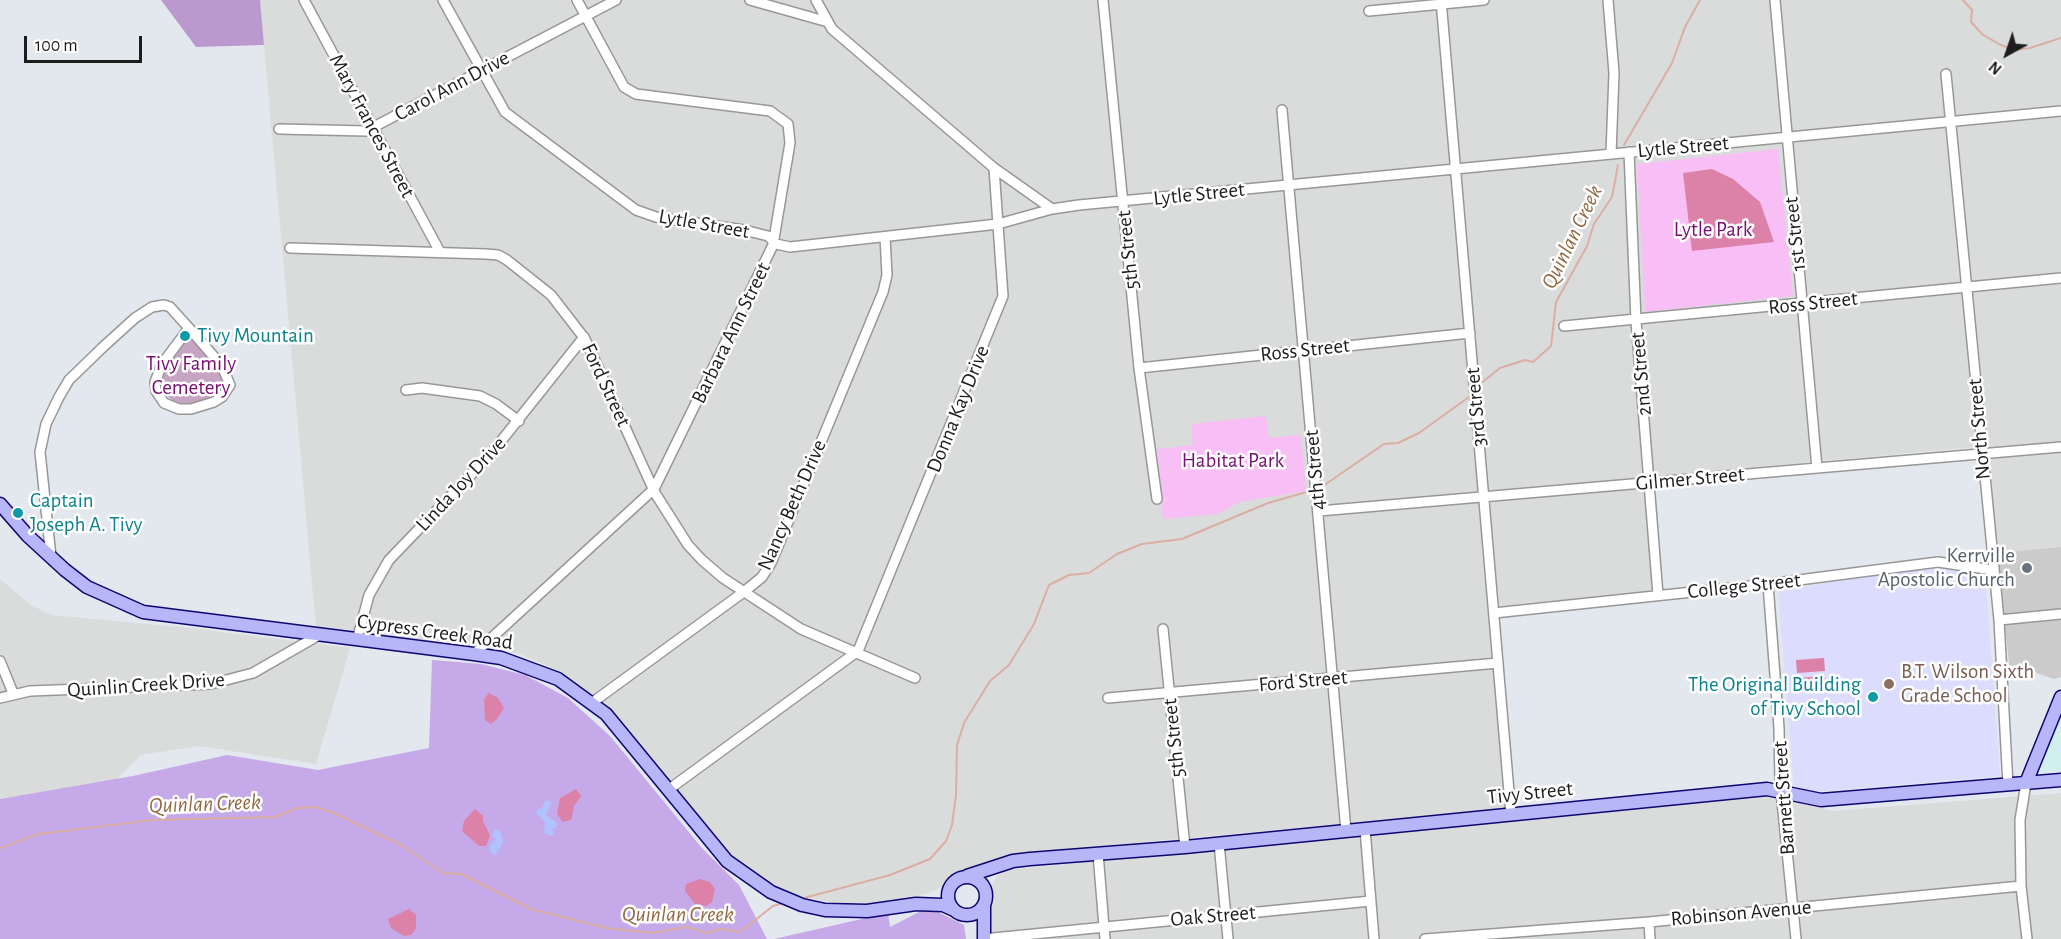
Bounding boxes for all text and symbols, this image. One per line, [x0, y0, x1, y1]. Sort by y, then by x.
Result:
scale bar [27, 24, 146, 62]
north arrow [1977, 24, 2037, 84]
text: 100 m [35, 37, 78, 55]
street label: Carol Ann Drive [390, 45, 514, 127]
street label: Mary Frances Street [324, 50, 420, 202]
text: N [1986, 58, 2005, 77]
street label: Lytle Street [1636, 130, 1730, 164]
street label: Lytle Street [1152, 177, 1246, 211]
water label: Quinlan Creek [1536, 181, 1608, 293]
street label: 1st Street [1779, 196, 1811, 272]
street label: Lytle Street [657, 204, 751, 244]
street label: 5th Street [1111, 209, 1145, 291]
park label: Lytle Park [1674, 217, 1752, 243]
street label: Barbara Ann Street [686, 258, 776, 408]
street label: Ross Street [1767, 286, 1859, 320]
place label: Tivy Mountain [197, 323, 314, 349]
marker: Tivy Mountain [178, 329, 192, 343]
street label: 2nd Street [1625, 331, 1657, 417]
street label: Ross Street [1259, 333, 1351, 367]
street label: Ford Street [576, 339, 636, 431]
street label: Donna Kay Drive [921, 342, 995, 476]
park label: Tivy Family Cemetery [146, 351, 236, 401]
street label: 3rd Street [1460, 366, 1492, 448]
street label: North Street [1962, 377, 1996, 481]
street label: 4th Street [1299, 429, 1331, 511]
street label: Linda Joy Drive [411, 431, 511, 537]
street label: Nancy Beth Drive [752, 436, 832, 574]
park label: Habitat Park [1182, 448, 1284, 474]
street label: Gilmer Street [1635, 462, 1745, 496]
place label: Captain Joseph A. Tivy [30, 488, 143, 538]
marker: Captain Joseph A. Tivy [11, 506, 25, 520]
place label: Kerrville Apostolic Church [1878, 543, 2015, 593]
marker: Kerrville Apostolic Church [2020, 561, 2034, 575]
street label: College Street [1686, 568, 1802, 604]
street label: Cypress Creek Road [355, 609, 515, 655]
place label: B.T. Wilson Sixth Grade School [1901, 659, 2034, 709]
street label: Ford Street [1258, 665, 1348, 697]
street label: Quinlin Creek Drive [66, 667, 226, 703]
place label: The Original Building of Tivy School [1688, 672, 1861, 722]
marker: B.T. Wilson Sixth Grade School [1882, 677, 1896, 691]
marker: The Original Building of Tivy School [1866, 690, 1880, 704]
street label: 5th Street [1157, 697, 1191, 779]
street label: Barnett Street [1767, 740, 1801, 856]
street label: Tivy Street [1486, 776, 1574, 810]
water label: Quinlan Creek [149, 789, 261, 819]
street label: Robinson Avenue [1670, 894, 1812, 932]
street label: Oak Street [1169, 900, 1257, 932]
water label: Quinlan Creek [622, 901, 734, 927]

